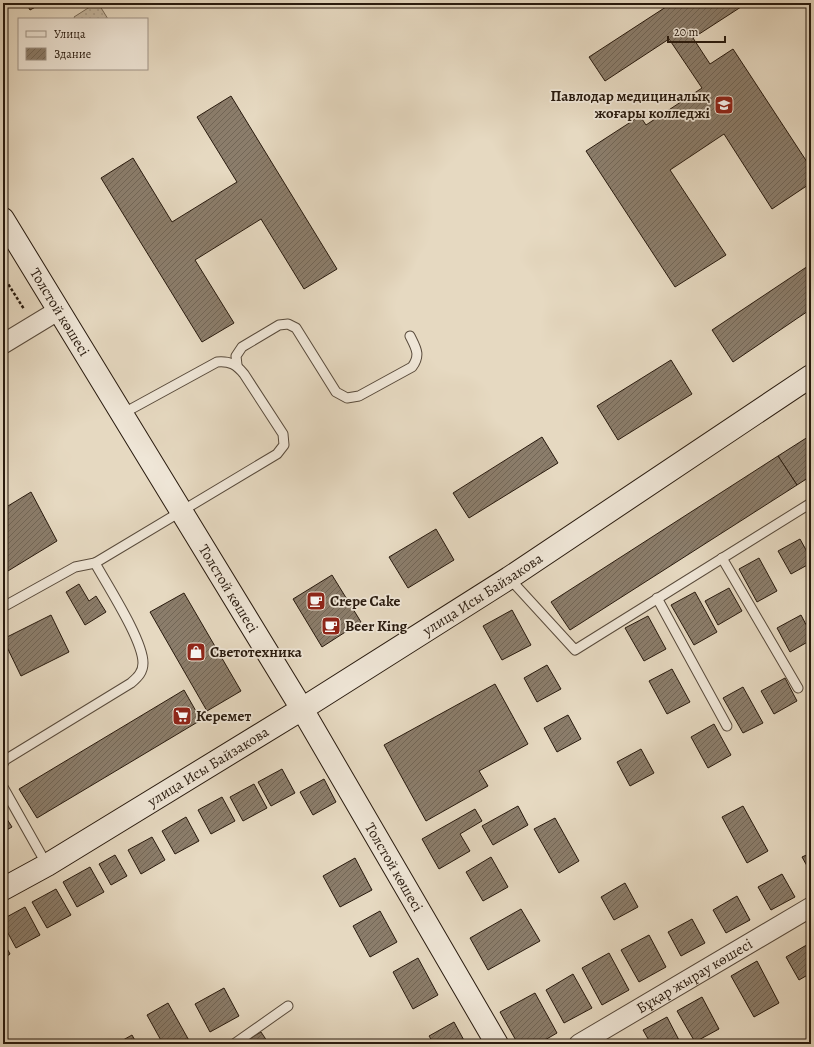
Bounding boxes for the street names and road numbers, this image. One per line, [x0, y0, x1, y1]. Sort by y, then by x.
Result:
street label: Толстой көшесі [25, 264, 94, 360]
street label: Толстой көшесі [194, 541, 263, 636]
street label: улица Исы Байзакова [418, 548, 547, 641]
street label: улица Исы Байзакова [143, 722, 273, 812]
street label: Толстой көшесі [360, 819, 428, 915]
street label: Бұқар жырау көшесі [633, 934, 756, 1018]

